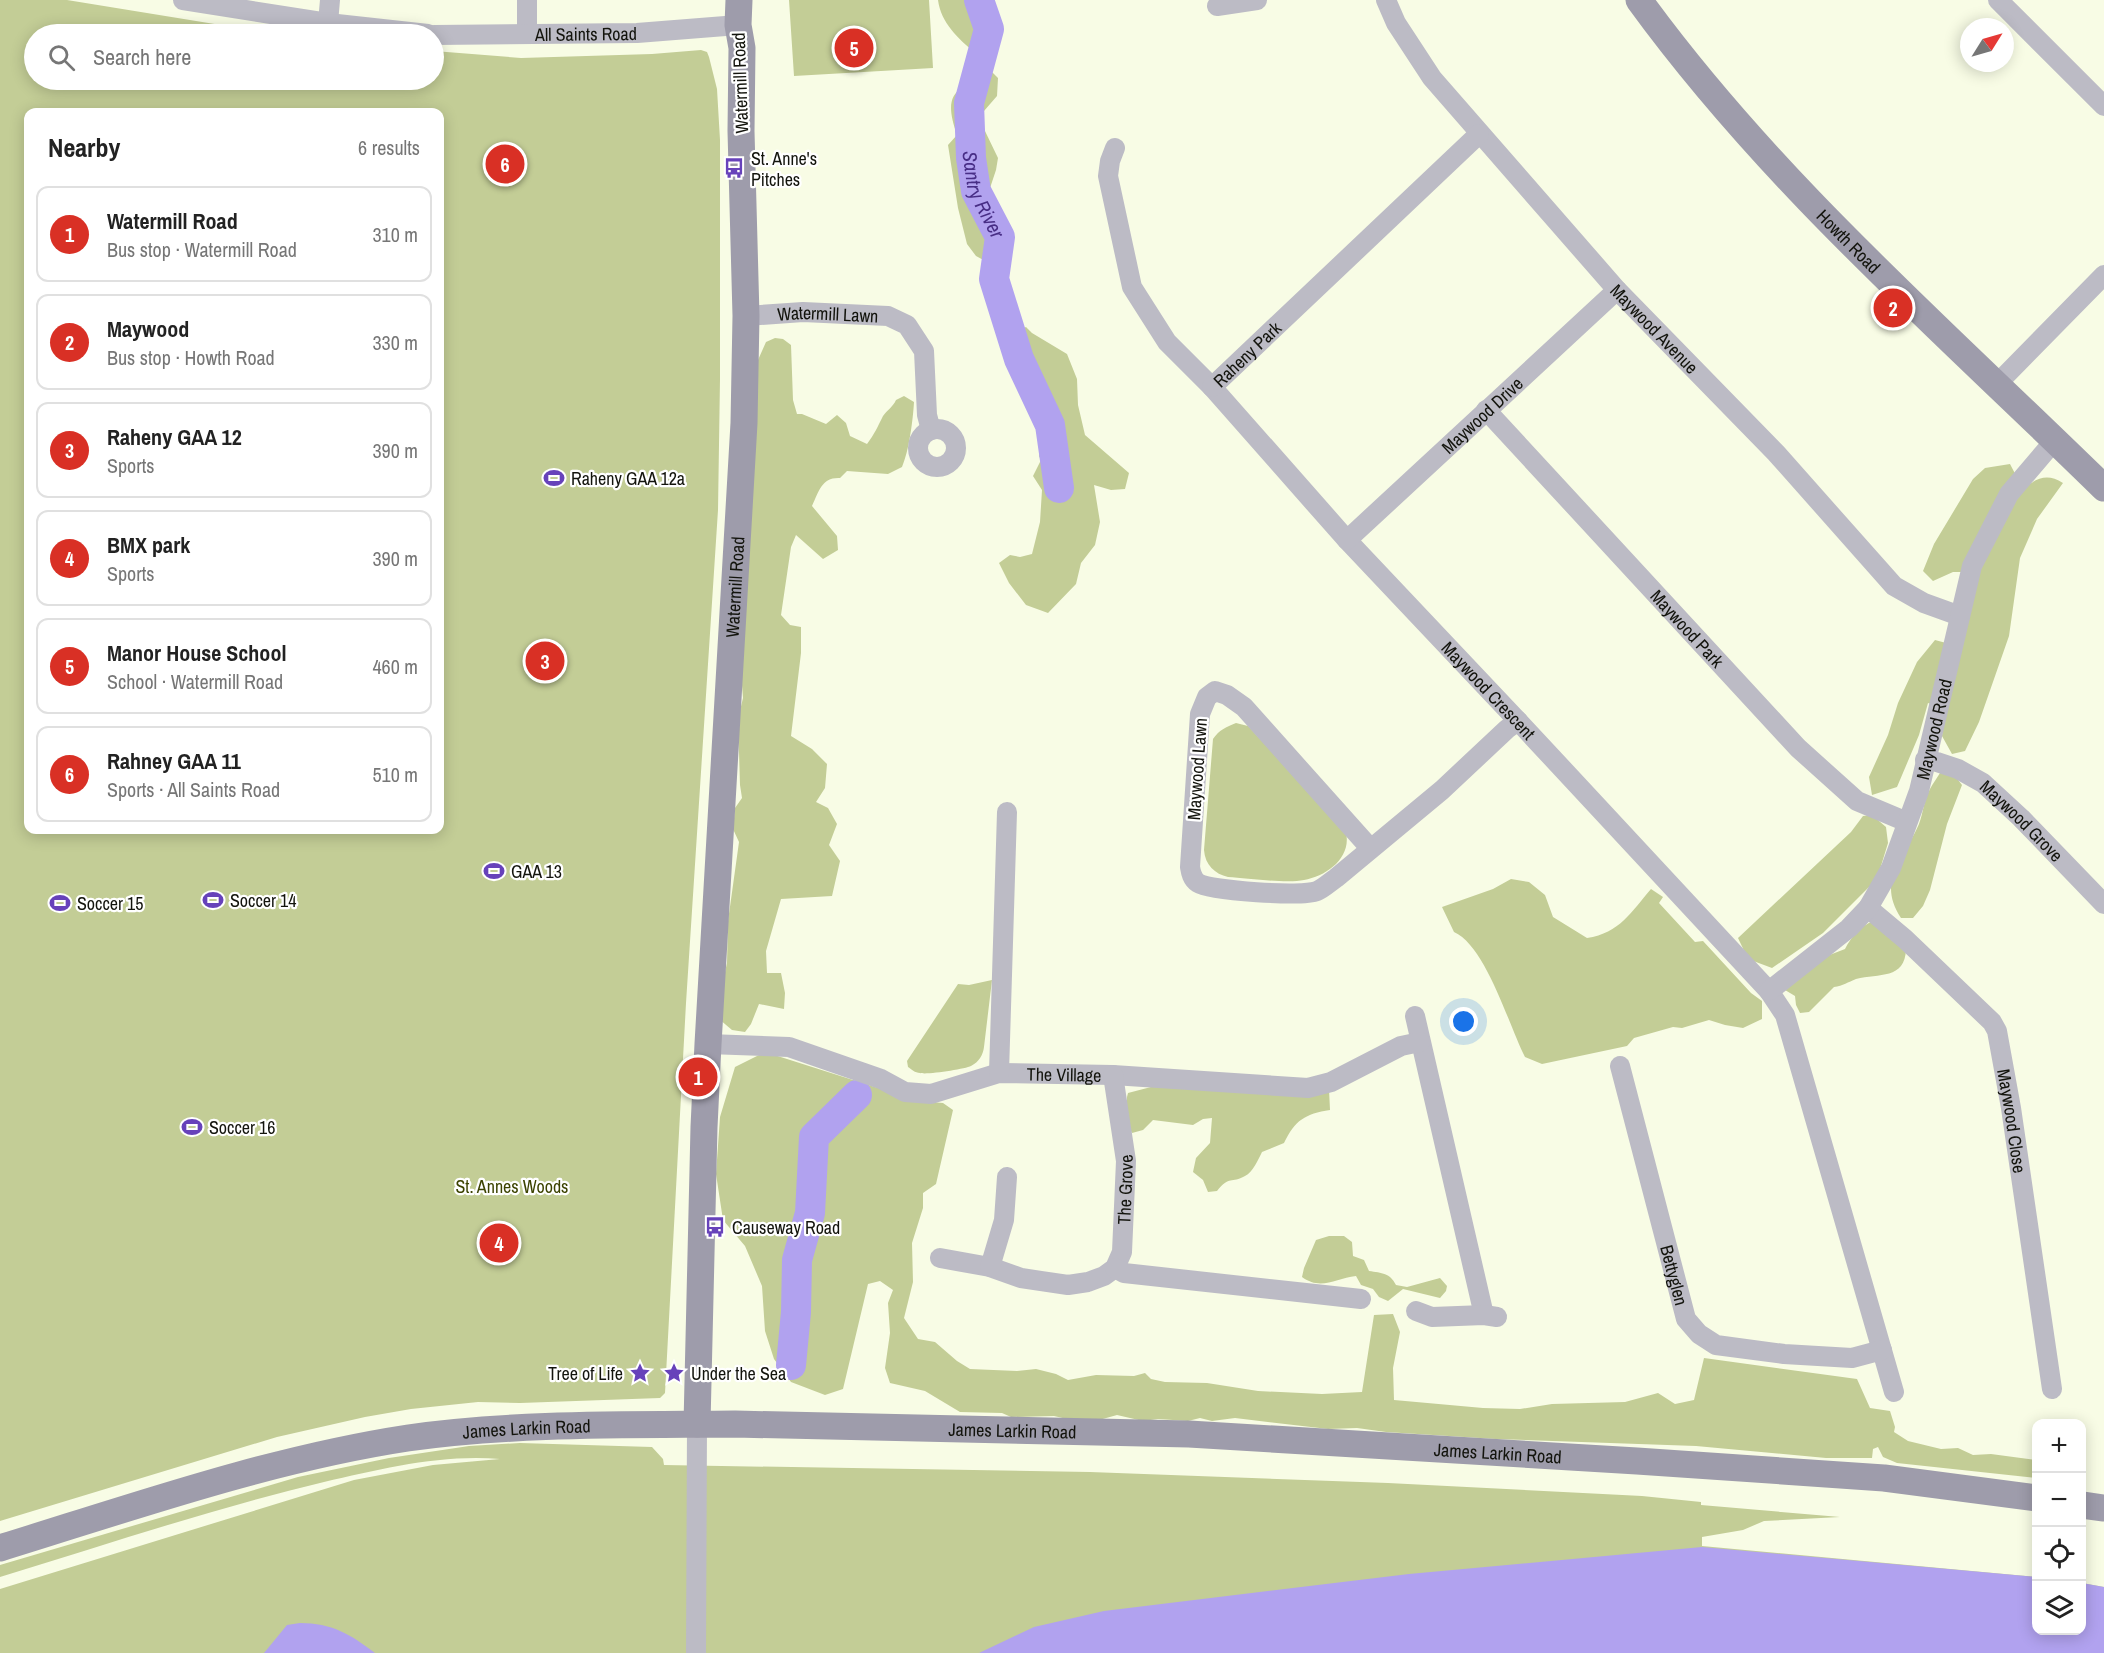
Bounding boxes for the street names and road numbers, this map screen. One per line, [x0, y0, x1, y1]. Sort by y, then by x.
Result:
street label: All Saints Road [534, 21, 637, 47]
street label: Watermill Road [726, 32, 754, 134]
street label: Howth Road [1811, 203, 1886, 279]
street label: Maywood Avenue [1605, 278, 1704, 379]
street label: Watermill Lawn [776, 300, 879, 328]
street label: Raheny Park [1207, 315, 1287, 392]
street label: Maywood Drive [1436, 371, 1528, 459]
street label: Watermill Road [719, 536, 750, 638]
street label: Maywood Park [1645, 584, 1730, 673]
street label: Maywood Crescent [1436, 636, 1541, 745]
street label: Maywood Road [1910, 676, 1957, 782]
street label: Maywood Lawn [1181, 717, 1213, 821]
street label: Maywood Grove [1975, 774, 2069, 867]
street label: The Village [1027, 1061, 1101, 1087]
street label: Maywood Close [1992, 1067, 2033, 1175]
street label: The Grove [1111, 1153, 1139, 1225]
street label: Bettyglen [1655, 1242, 1694, 1308]
street label: James Larkin Road [461, 1413, 591, 1444]
street label: James Larkin Road [948, 1416, 1077, 1444]
street label: James Larkin Road [1433, 1436, 1562, 1469]

